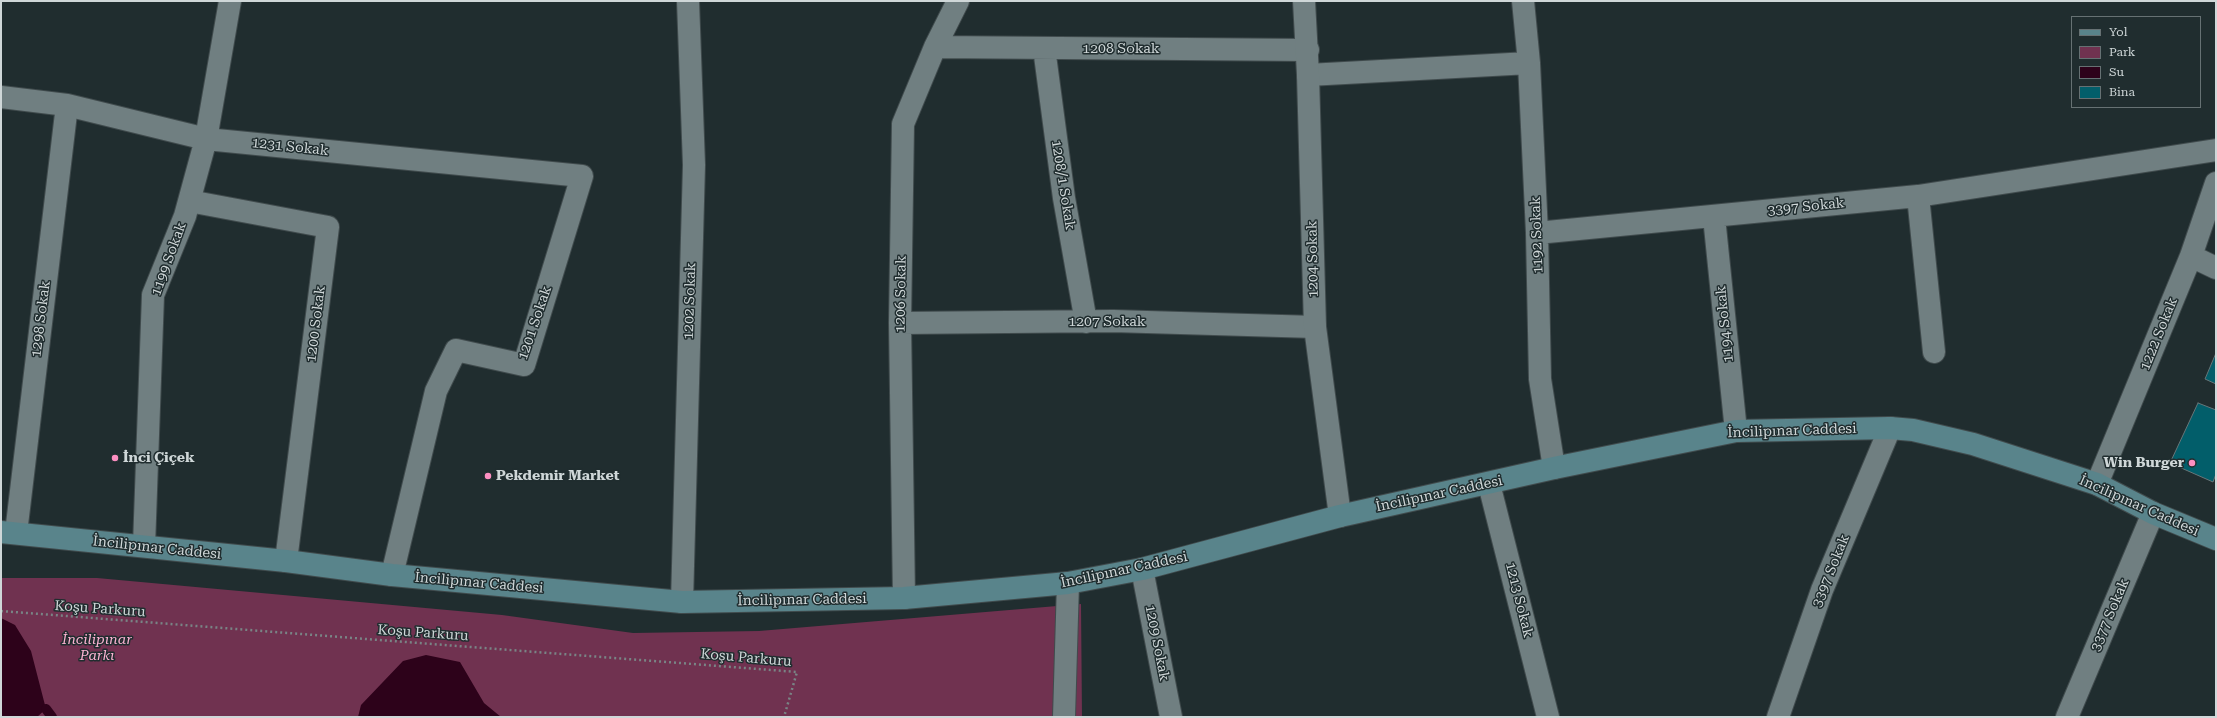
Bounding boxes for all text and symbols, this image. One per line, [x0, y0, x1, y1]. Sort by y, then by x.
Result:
legend [2071, 16, 2201, 108]
text: Yol [2109, 25, 2127, 39]
street label: 1208 Sokak [1082, 41, 1160, 57]
text: Park [2109, 45, 2135, 59]
text: Su [2109, 65, 2124, 79]
text: Bina [2109, 85, 2135, 99]
street label: 1231 Sokak [251, 135, 329, 159]
street label: 1208/1 Sokak [1048, 139, 1078, 231]
street label: 3397 Sokak [1767, 195, 1845, 219]
street label: 1192 Sokak [1527, 196, 1547, 274]
street label: 1199 Sokak [148, 220, 190, 298]
street label: 1204 Sokak [1304, 220, 1322, 298]
street label: 1206 Sokak [892, 255, 910, 333]
street label: 1202 Sokak [680, 262, 700, 340]
street label: 1298 Sokak [28, 280, 54, 358]
street label: 1201 Sokak [514, 284, 556, 362]
street label: 1200 Sokak [303, 285, 329, 363]
street label: 1194 Sokak [1713, 285, 1737, 363]
street label: 1222 Sokak [2137, 295, 2181, 373]
street label: 1207 Sokak [1068, 314, 1146, 330]
street label: İncilipınar Caddesi [1727, 420, 1857, 442]
place label: İnci Çiçek [123, 450, 195, 466]
marker: İnci Çiçek [110, 453, 120, 463]
place label: Win Burger [2104, 455, 2184, 471]
marker: Win Burger [2187, 458, 2197, 468]
place label: Pekdemir Market [496, 468, 619, 484]
marker: Pekdemir Market [483, 471, 493, 481]
street label: İncilipınar Caddesi [1374, 472, 1504, 516]
street label: İncilipınar Caddesi [2077, 472, 2201, 540]
street label: 3397 Sokak [1809, 532, 1853, 610]
street label: İncilipınar Caddesi [92, 533, 222, 563]
street label: İncilipınar Caddesi [1059, 548, 1189, 592]
street label: 1213 Sokak [1502, 560, 1536, 640]
street label: İncilipınar Caddesi [414, 569, 544, 597]
street label: 3377 Sokak [2087, 576, 2133, 654]
street label: İncilipınar Caddesi [737, 590, 867, 610]
street label: Koşu Parkuru [54, 597, 146, 621]
street label: 1209 Sokak [1141, 603, 1173, 683]
street label: Koşu Parkuru [377, 621, 469, 645]
park label: İncilipınar Parkı [62, 632, 132, 664]
street label: Koşu Parkuru [700, 646, 792, 670]

